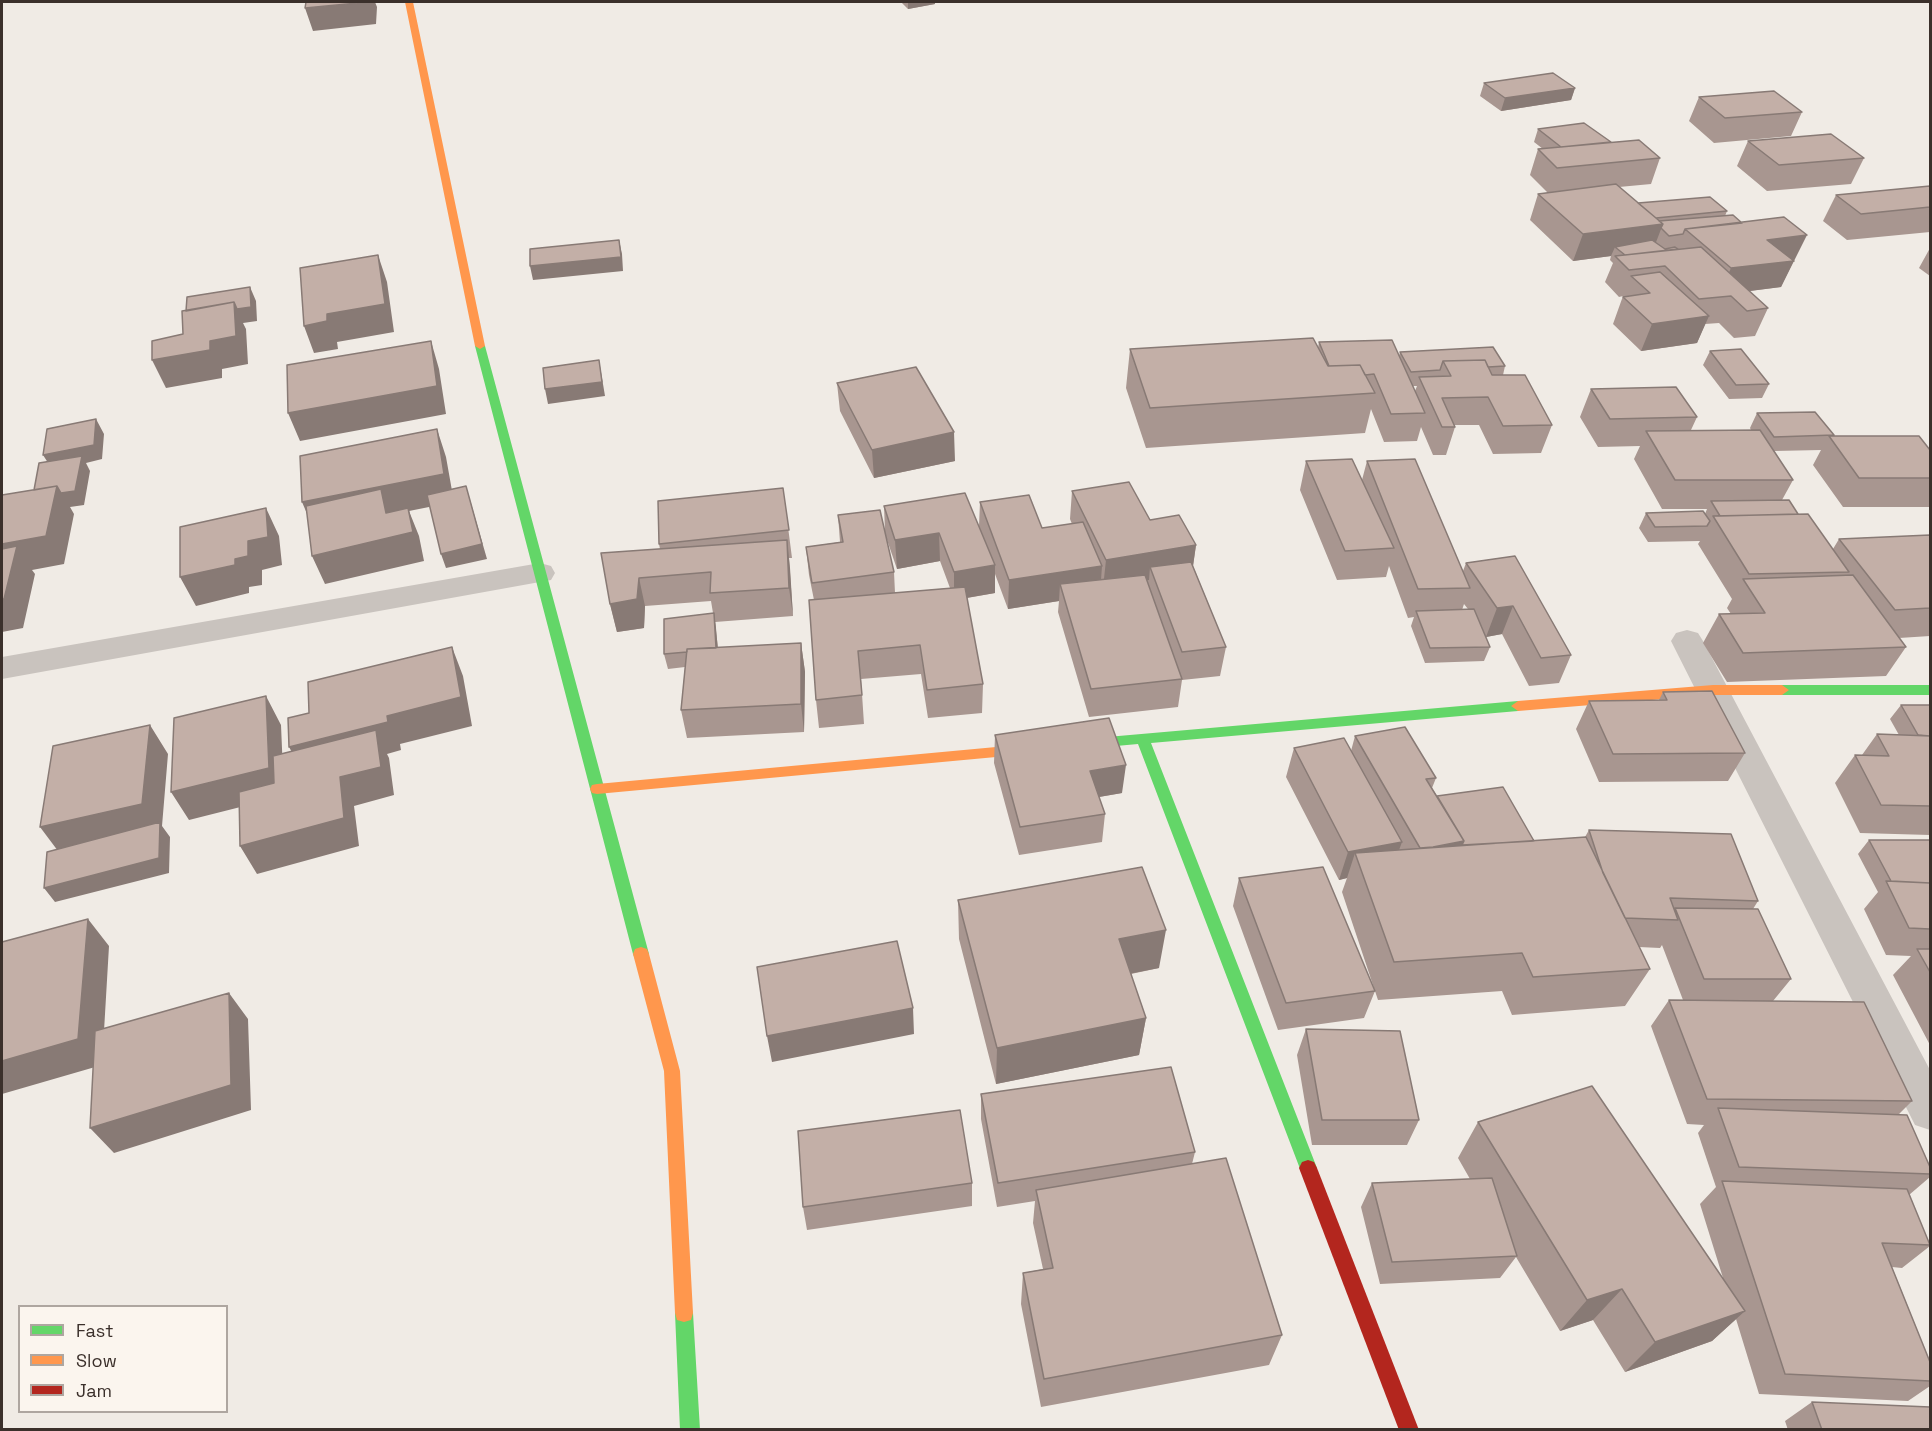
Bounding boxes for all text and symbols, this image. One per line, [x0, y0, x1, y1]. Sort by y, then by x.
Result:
legend [18, 1305, 228, 1413]
text: Fast [76, 1319, 113, 1342]
text: Slow [76, 1349, 117, 1372]
text: Jam [76, 1379, 112, 1402]

